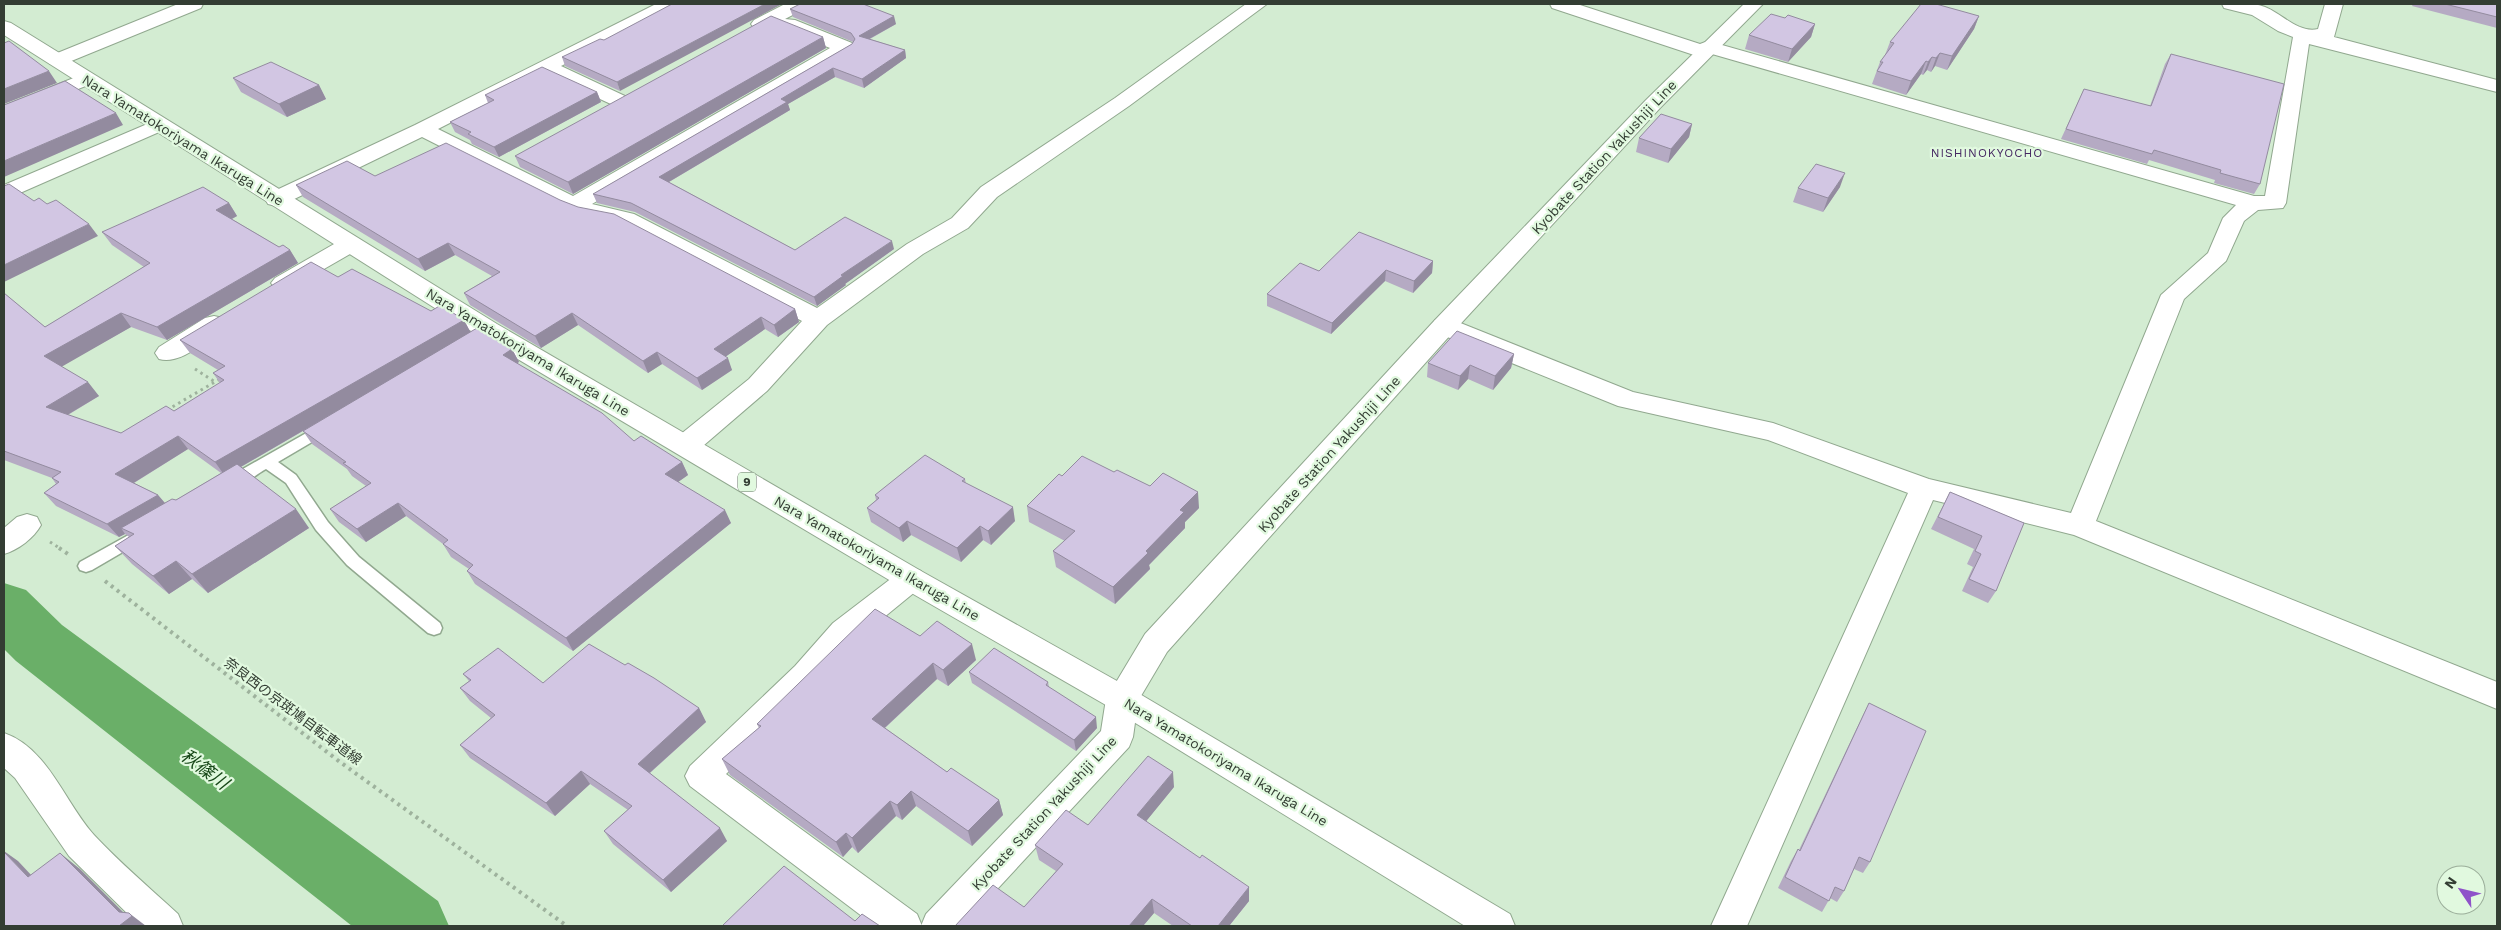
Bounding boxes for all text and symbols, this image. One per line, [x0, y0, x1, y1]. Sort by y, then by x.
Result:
street label: Nara Yamatokoriyama Ikaruga Line [79, 71, 287, 209]
street label: Kyobate Station Yakushiji Line [1528, 77, 1680, 237]
district label: NISHINOKYOCHO [1931, 146, 2043, 160]
street label: Nara Yamatokoriyama Ikaruga Line [423, 285, 633, 419]
street label: Kyobate Station Yakushiji Line [1255, 373, 1403, 535]
road number: 9 [738, 472, 756, 492]
street label: Nara Yamatokoriyama Ikaruga Line [771, 492, 983, 624]
street label: 奈良西の京斑鳩自転車道線 [221, 654, 365, 768]
street label: Nara Yamatokoriyama Ikaruga Line [1121, 695, 1331, 829]
street label: Kyobate Station Yakushiji Line [968, 733, 1120, 893]
water label: 秋篠川 [177, 744, 234, 795]
north arrow [2436, 865, 2486, 915]
text: N [2441, 874, 2460, 891]

